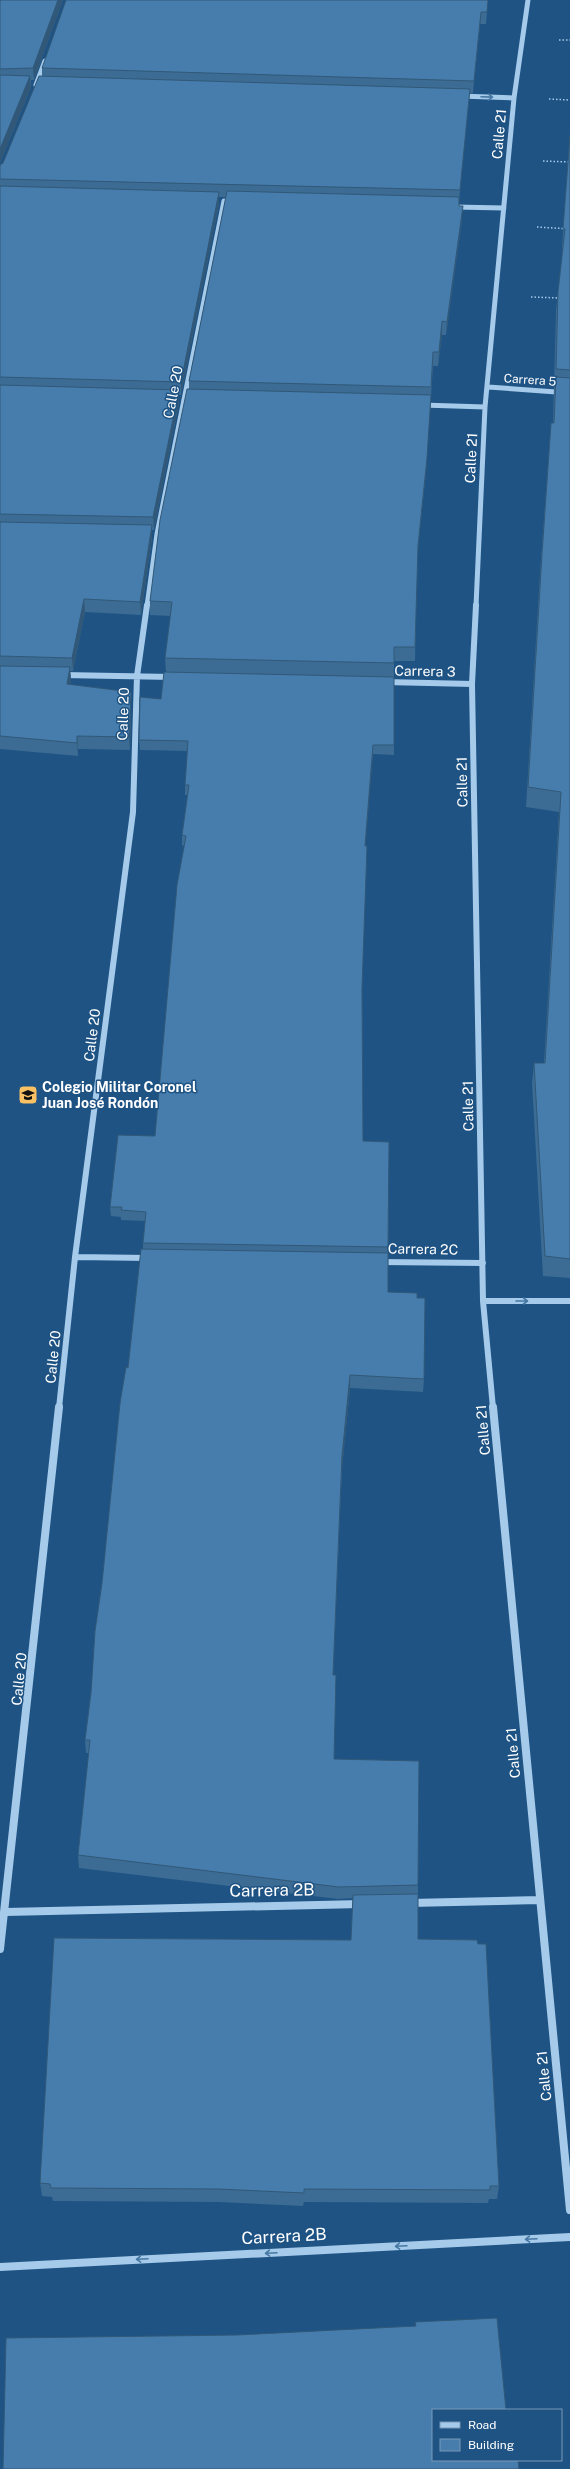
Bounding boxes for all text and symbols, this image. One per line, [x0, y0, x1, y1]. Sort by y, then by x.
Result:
one-way arrow [480, 93, 493, 101]
street label: Calle 21 [489, 108, 509, 160]
street label: Calle 20 [160, 364, 186, 420]
street label: Carrera 5 [503, 371, 557, 389]
street label: Calle 21 [462, 432, 480, 484]
street label: Carrera 3 [394, 662, 456, 680]
street label: Calle 20 [114, 687, 132, 741]
street label: Calle 21 [454, 757, 470, 807]
street label: Calle 20 [81, 1008, 103, 1062]
place label: Colegio Militar Coronel Juan José Rondón [42, 1079, 197, 1111]
street label: Calle 21 [460, 1081, 476, 1131]
school or university icon: Colegio Militar Coronel Juan José Rondón [17, 1084, 39, 1106]
street label: Carrera 2C [388, 1240, 458, 1258]
one-way arrow [515, 1297, 528, 1305]
street label: Calle 20 [42, 1330, 64, 1384]
street label: Calle 21 [473, 1404, 493, 1456]
street label: Calle 20 [8, 1652, 30, 1706]
street label: Calle 21 [503, 1727, 523, 1779]
street label: Carrera 2B [229, 1879, 315, 1901]
street label: Calle 21 [533, 2050, 555, 2102]
street label: Carrera 2B [241, 2224, 327, 2248]
one-way arrow [525, 2235, 538, 2242]
one-way arrow [395, 2242, 408, 2249]
one-way arrow [265, 2249, 278, 2256]
one-way arrow [136, 2256, 149, 2263]
legend [432, 2409, 562, 2461]
text: Road [468, 2418, 496, 2432]
text: Building [468, 2438, 514, 2452]

